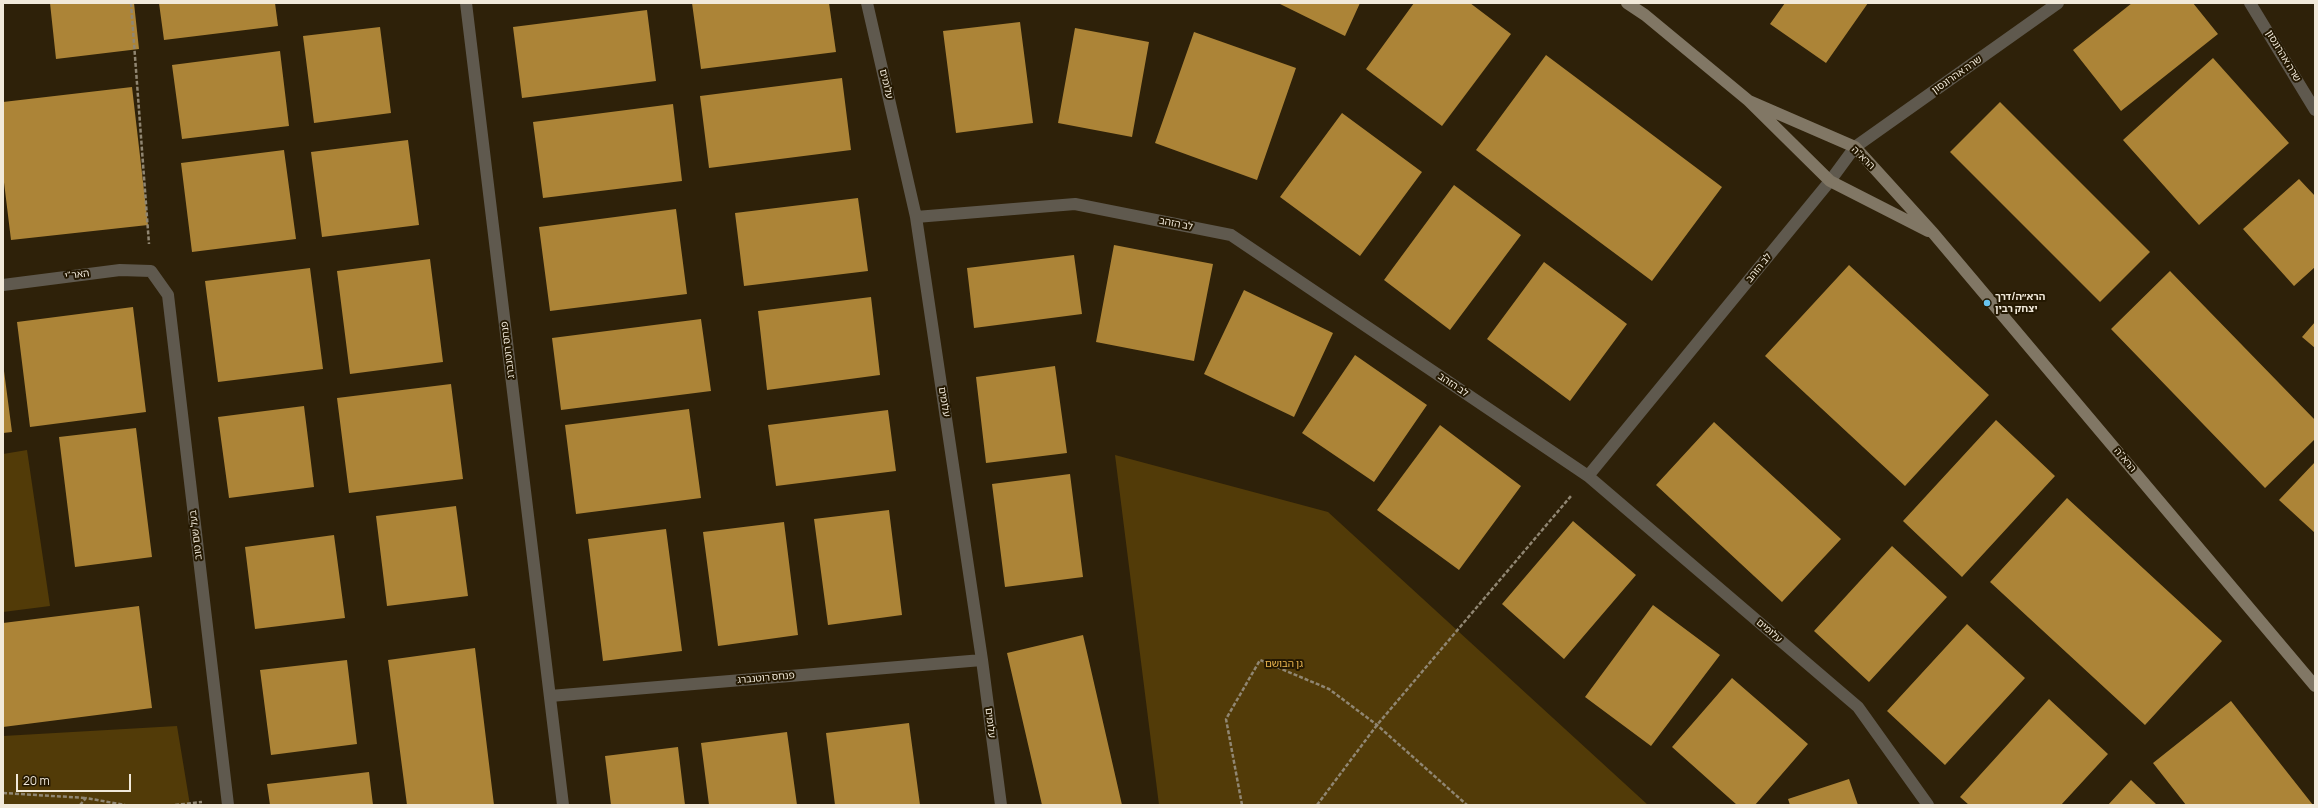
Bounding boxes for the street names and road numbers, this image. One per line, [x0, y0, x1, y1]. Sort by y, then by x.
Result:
street label: שרה אהרונסון [2263, 28, 2303, 84]
street label: שרה אהרונסון [1930, 53, 1984, 97]
street label: עלומים [877, 68, 895, 100]
street label: הרא"ה [1849, 144, 1877, 172]
street label: לב הזהב [1158, 215, 1194, 233]
street label: לב הזהב [1744, 251, 1774, 285]
street label: האר"י [64, 267, 90, 283]
street label: פנחס רוטנברג [499, 321, 517, 379]
street label: לב הזהב [1436, 370, 1470, 400]
street label: עלומים [936, 386, 952, 418]
street label: הרא"ה [2111, 445, 2139, 475]
street label: בעל שם טוב [187, 509, 205, 561]
street label: עלומים [1754, 617, 1784, 645]
street label: פנחס רוטנברג [737, 670, 795, 686]
street label: עלומים [982, 707, 998, 739]

